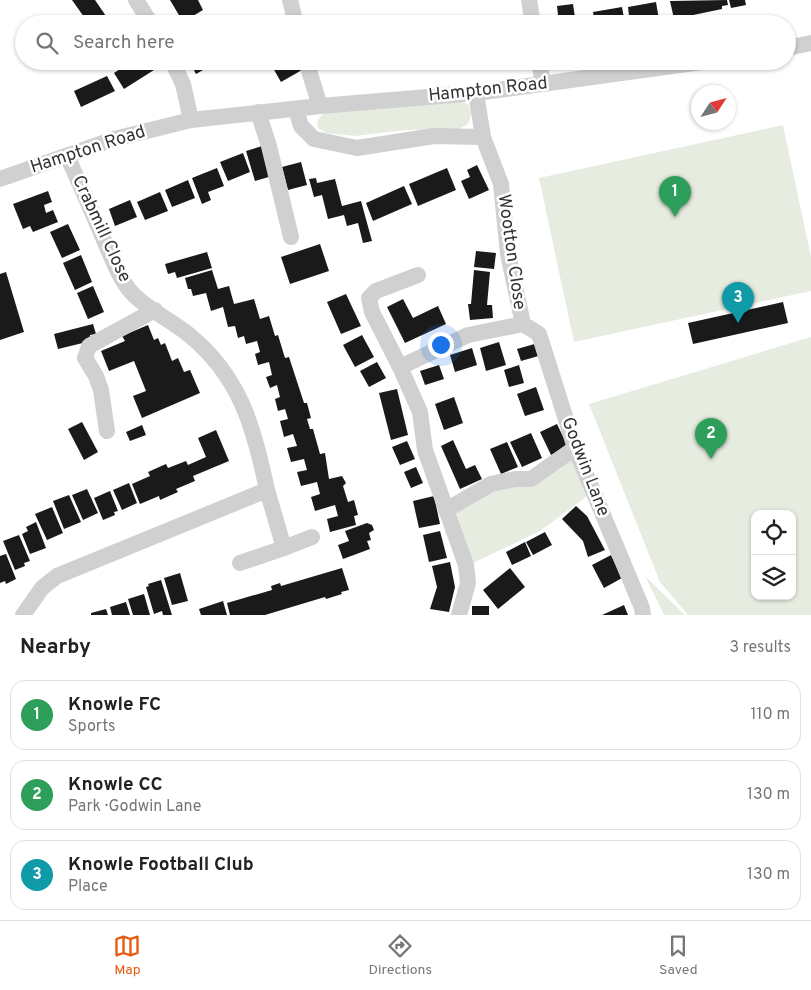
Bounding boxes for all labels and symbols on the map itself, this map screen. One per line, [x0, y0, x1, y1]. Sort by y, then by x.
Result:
street label: Hampton Road [427, 72, 549, 108]
north arrow [691, 85, 736, 130]
street label: Hampton Road [27, 121, 149, 179]
street label: Crabmill Close [66, 172, 136, 286]
pin: 1 [659, 176, 691, 217]
street label: Wootton Close [491, 193, 531, 311]
pin: 3 [722, 282, 754, 323]
your location [428, 332, 454, 358]
street label: Godwin Lane [556, 414, 614, 520]
pin: 2 [695, 418, 727, 459]

